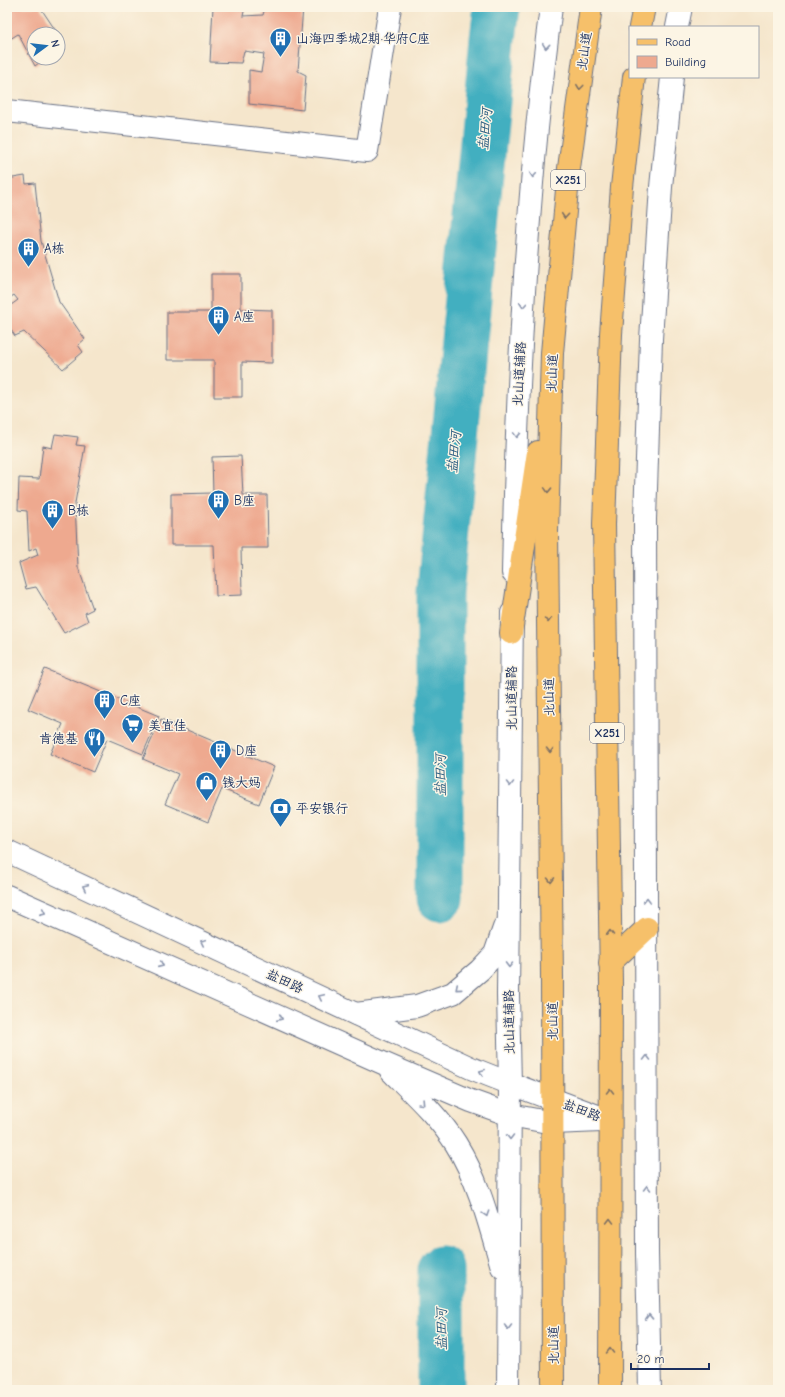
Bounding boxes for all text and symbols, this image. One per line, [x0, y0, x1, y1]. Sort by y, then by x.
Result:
building icon: 山海四季城2期·华府C座 [268, 25, 294, 58]
north arrow [26, 26, 66, 66]
legend [629, 26, 759, 78]
place label: 山海四季城2期·华府C座 [296, 31, 430, 46]
street label: 北山道 [574, 31, 594, 71]
text: Road [665, 35, 691, 49]
text: N [48, 38, 62, 49]
one-way arrow [541, 43, 550, 49]
text: Building [665, 55, 706, 69]
one-way arrow [576, 84, 585, 90]
water label: 盐田河 [474, 105, 496, 151]
road number: X251 [551, 170, 585, 190]
one-way arrow [528, 172, 537, 178]
one-way arrow [560, 213, 569, 219]
building icon: A栋 [15, 235, 41, 268]
place label: A栋 [44, 241, 65, 256]
one-way arrow [519, 302, 528, 308]
building icon: A座 [206, 303, 232, 336]
place label: A座 [234, 309, 255, 324]
street label: 北山道辅路 [510, 341, 528, 407]
street label: 北山道 [544, 353, 560, 393]
water label: 盐田河 [443, 428, 465, 474]
one-way arrow [512, 432, 521, 438]
building icon: B座 [206, 487, 232, 520]
one-way arrow [544, 487, 553, 493]
place label: B座 [234, 493, 255, 508]
building icon: B栋 [39, 497, 65, 530]
place label: B栋 [68, 503, 89, 518]
one-way arrow [544, 617, 552, 623]
street label: 北山道辅路 [504, 665, 519, 731]
street label: 北山道 [541, 677, 557, 717]
building icon: C座 [92, 687, 118, 720]
place label: C座 [120, 693, 141, 708]
supermarket icon: 美宜佳 [119, 712, 145, 745]
place label: 美宜佳 [148, 718, 187, 733]
road number: X251 [590, 723, 624, 743]
restaurant icon: 肯德基 [81, 725, 107, 758]
place label: 肯德基 [39, 731, 78, 746]
building icon: D座 [208, 737, 234, 770]
place label: D座 [236, 743, 257, 758]
one-way arrow [546, 747, 554, 753]
water label: 盐田河 [432, 752, 449, 796]
shop icon: 钱大妈 [193, 769, 219, 802]
place label: 钱大妈 [222, 775, 261, 790]
one-way arrow [506, 781, 514, 787]
bank icon: 平安银行 [267, 795, 293, 828]
place label: 平安银行 [296, 801, 348, 816]
one-way arrow [547, 877, 555, 883]
one-way arrow [82, 884, 90, 892]
one-way arrow [643, 897, 651, 903]
one-way arrow [38, 907, 46, 915]
one-way arrow [606, 930, 614, 936]
one-way arrow [200, 939, 207, 947]
one-way arrow [157, 960, 165, 968]
one-way arrow [505, 962, 513, 968]
street label: 盐田路 [264, 966, 306, 996]
one-way arrow [456, 984, 463, 991]
street label: 北山道辅路 [501, 989, 517, 1055]
one-way arrow [317, 994, 325, 1002]
street label: 北山道 [545, 1001, 560, 1041]
one-way arrow [276, 1013, 283, 1021]
one-way arrow [643, 1055, 651, 1061]
one-way arrow [478, 1069, 486, 1077]
one-way arrow [606, 1088, 614, 1094]
street label: 盐田路 [561, 1096, 603, 1124]
one-way arrow [417, 1098, 425, 1106]
one-way arrow [506, 1134, 514, 1140]
one-way arrow [643, 1185, 651, 1191]
one-way arrow [481, 1210, 490, 1217]
one-way arrow [606, 1218, 614, 1224]
water label: 盐田河 [433, 1306, 450, 1350]
one-way arrow [645, 1314, 653, 1320]
one-way arrow [504, 1324, 512, 1330]
street label: 北山道 [546, 1325, 561, 1365]
scale bar [631, 1345, 709, 1371]
one-way arrow [606, 1348, 614, 1354]
text: 20 m [637, 1352, 665, 1366]

